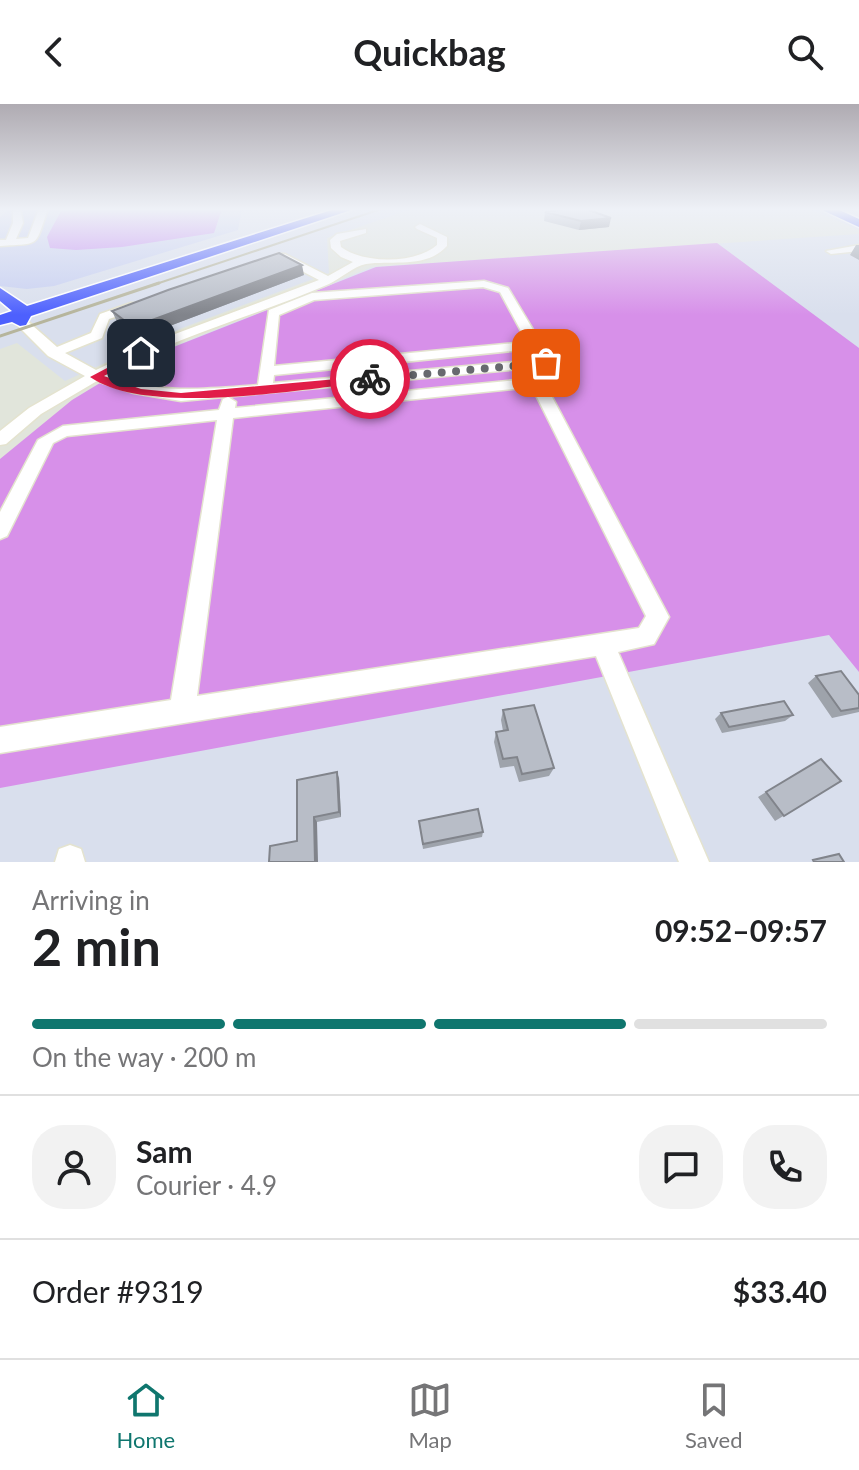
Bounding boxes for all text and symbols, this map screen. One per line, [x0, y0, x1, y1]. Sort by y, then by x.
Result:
icon: back [32, 30, 76, 74]
text: Quickbag [353, 30, 506, 74]
icon: search [783, 30, 827, 74]
pin [107, 319, 175, 387]
pin [512, 329, 580, 397]
icon: home [119, 331, 163, 375]
courier [330, 339, 410, 419]
icon: bag [524, 341, 568, 385]
icon: bike [348, 357, 392, 401]
text: Arriving in [32, 884, 150, 916]
text: 09:52–09:57 [655, 912, 827, 948]
text: 2 min [32, 915, 161, 977]
text: On the way · 200 m [32, 1041, 256, 1073]
button: person [32, 1125, 116, 1209]
button: chat [639, 1125, 723, 1209]
button: phone [743, 1125, 827, 1209]
text: Sam [136, 1133, 193, 1169]
text: Courier · 4.9 [136, 1169, 277, 1201]
text: Order #9319 [32, 1273, 204, 1309]
text: $33.40 [733, 1273, 827, 1309]
tab: Home [116, 1378, 175, 1453]
tab: Map [408, 1378, 452, 1453]
tab: Saved [685, 1378, 742, 1453]

